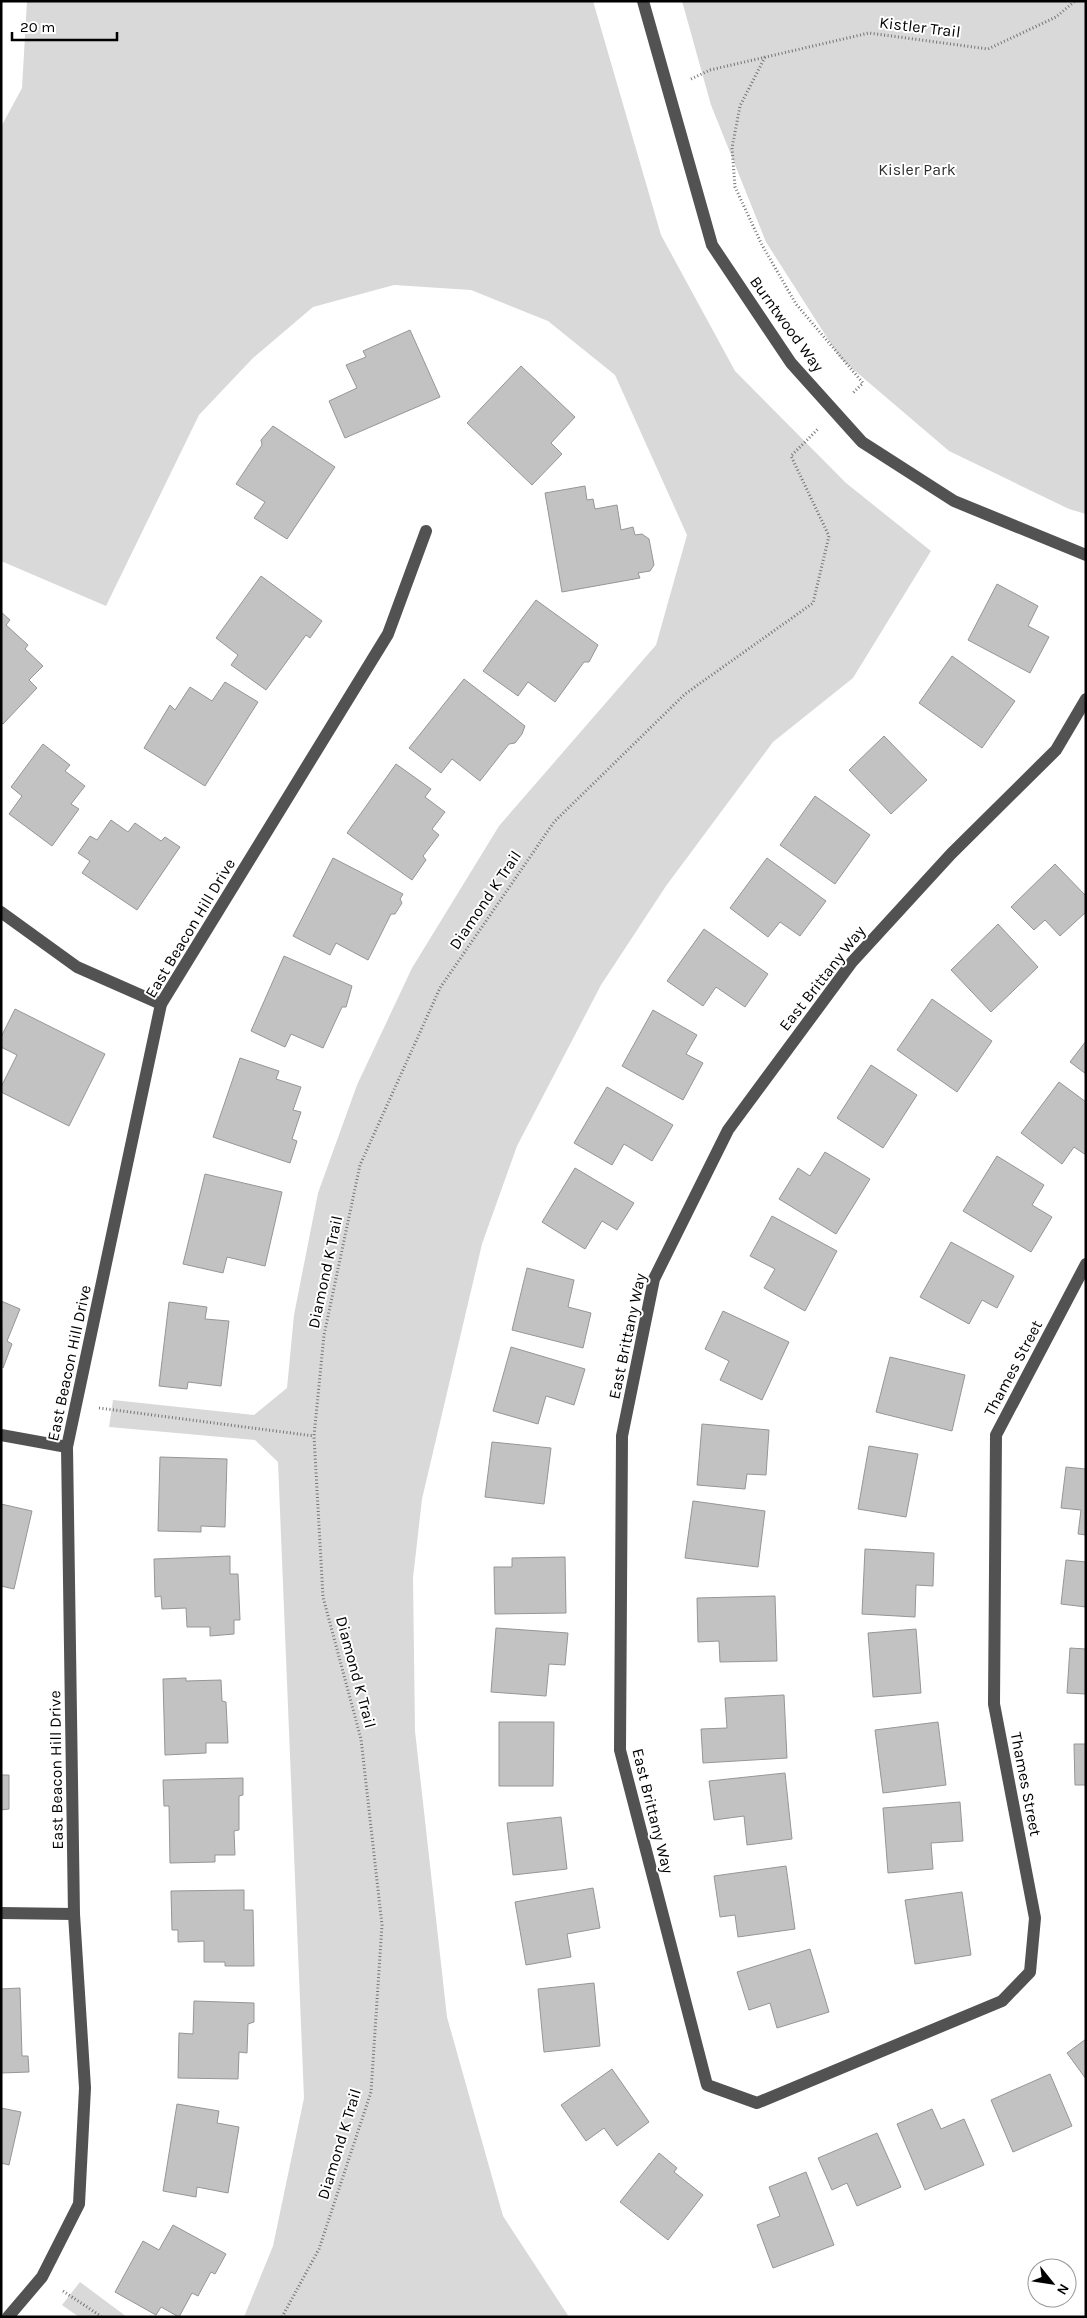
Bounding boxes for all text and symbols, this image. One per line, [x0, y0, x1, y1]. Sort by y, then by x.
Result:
scale bar [12, 10, 118, 42]
street label: Kistler Trail [878, 13, 962, 41]
text: 20 m [20, 18, 55, 36]
park label: Kisler Park [878, 160, 956, 179]
street label: Burntwood Way [746, 273, 828, 376]
street label: Diamond K Trail [445, 847, 525, 953]
street label: East Beacon Hill Drive [141, 855, 239, 1001]
street label: East Brittany Way [775, 921, 869, 1034]
street label: Diamond K Trail [304, 1214, 346, 1330]
street label: East Brittany Way [604, 1271, 650, 1401]
street label: East Beacon Hill Drive [43, 1283, 95, 1443]
street label: Thames Street [980, 1317, 1046, 1419]
street label: Diamond K Trail [332, 1614, 380, 1730]
street label: East Beacon Hill Drive [45, 1690, 67, 1850]
street label: Thames Street [1007, 1730, 1045, 1838]
street label: East Brittany Way [628, 1746, 678, 1876]
street label: Diamond K Trail [313, 2086, 365, 2202]
north arrow [1027, 2258, 1077, 2308]
text: N [1053, 2281, 1073, 2298]

